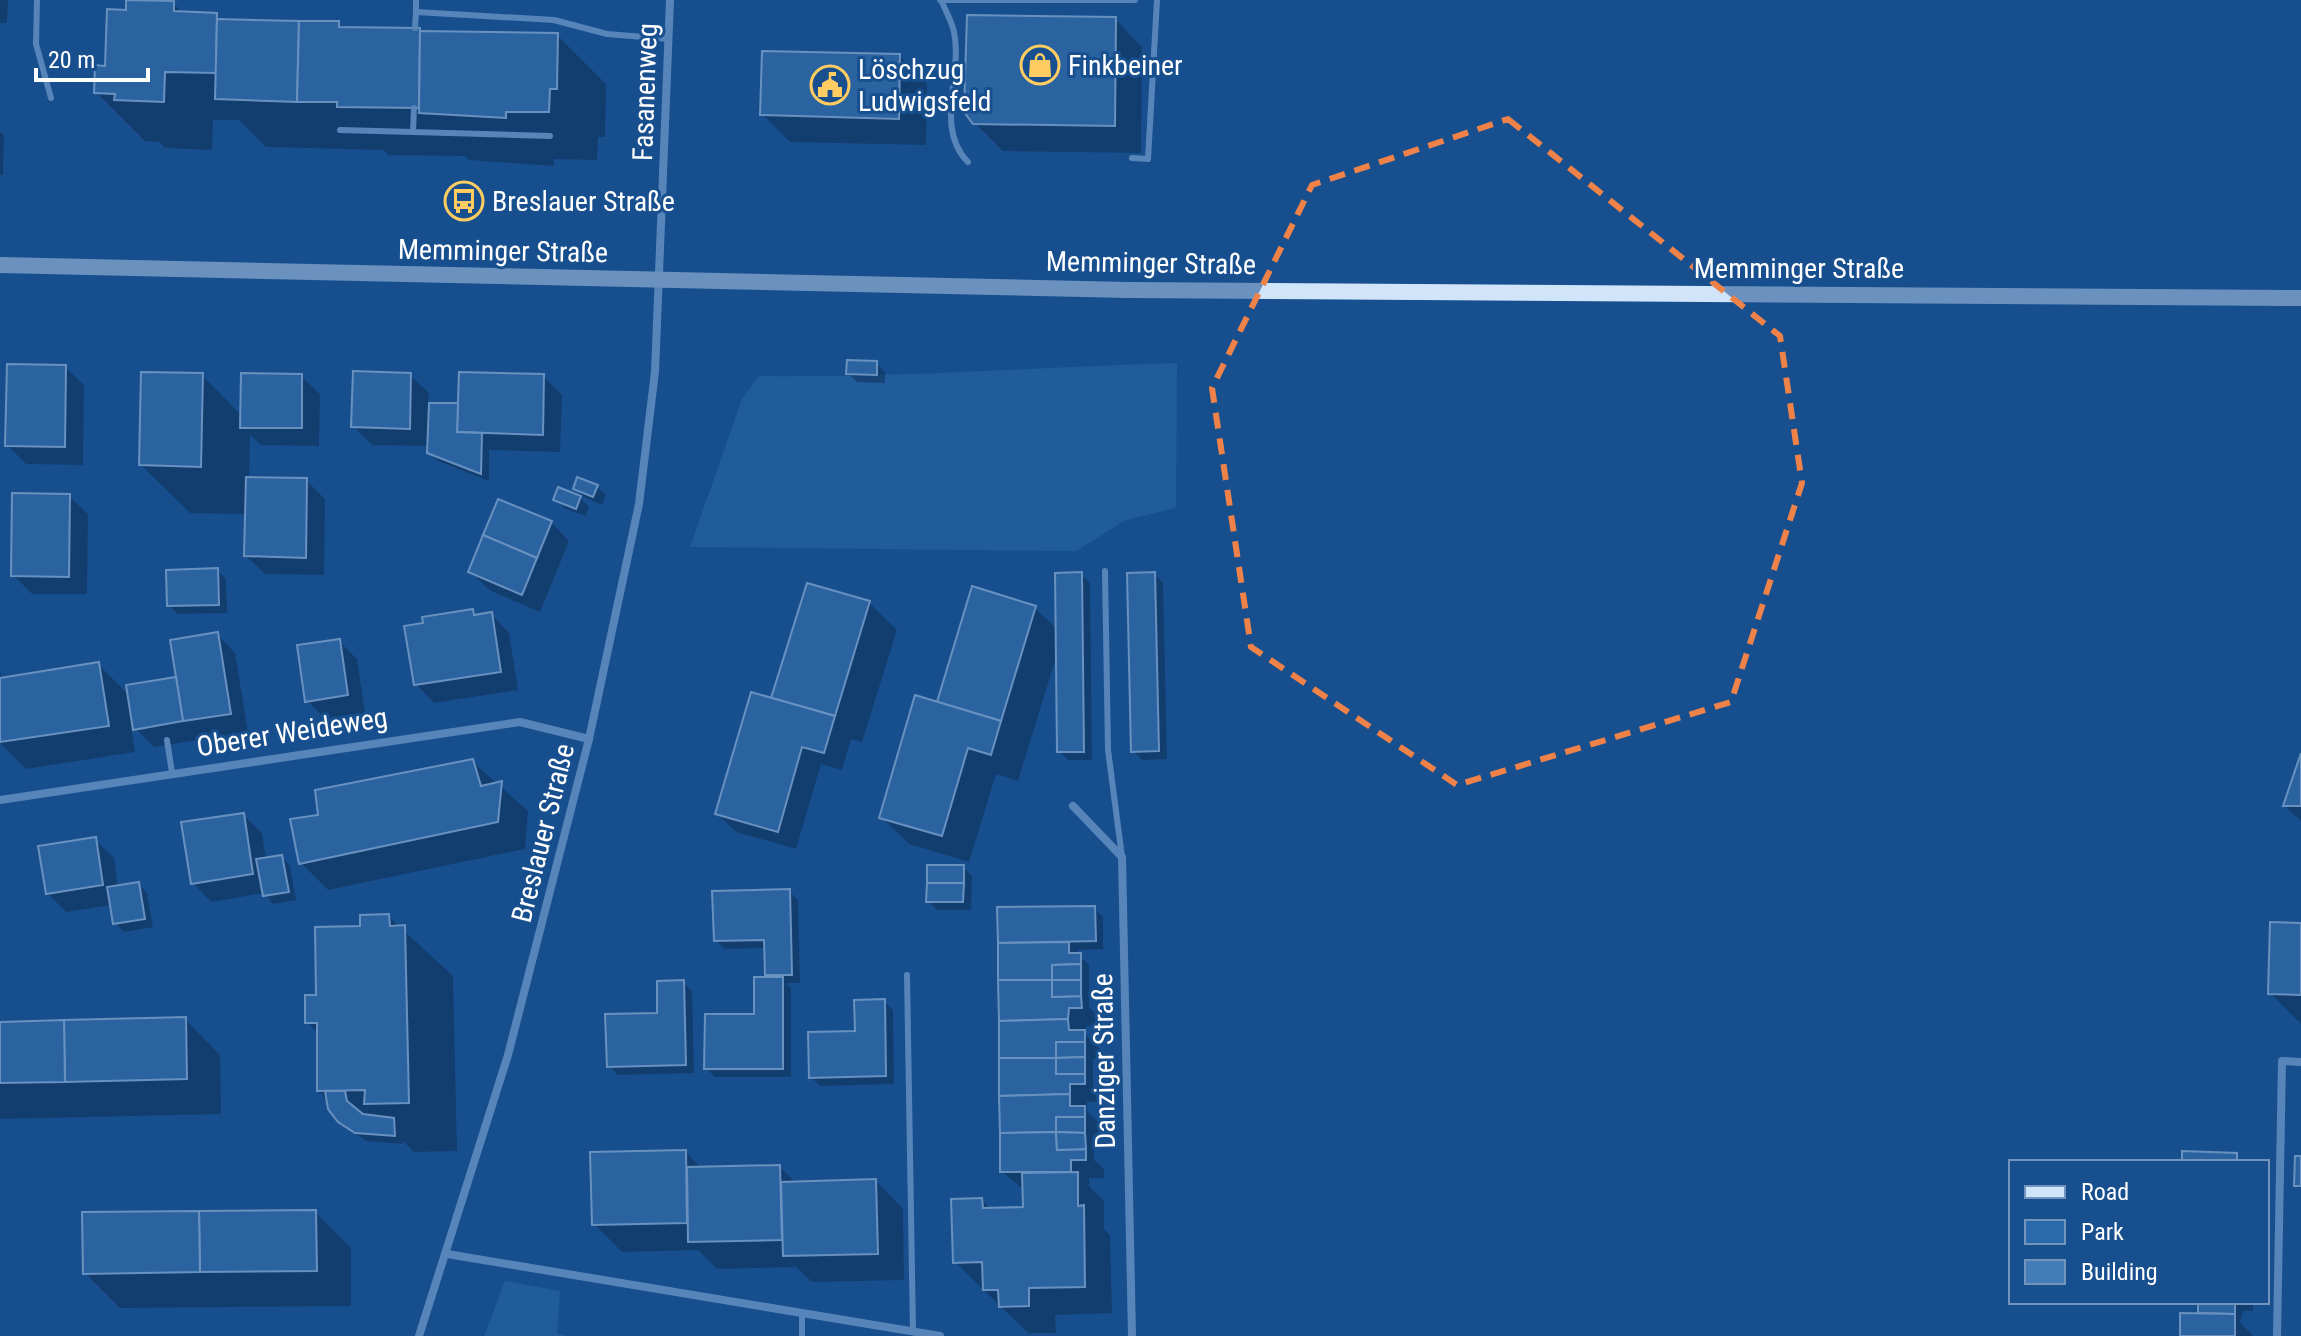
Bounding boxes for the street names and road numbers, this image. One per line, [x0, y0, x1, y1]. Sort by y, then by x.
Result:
street label: Fasanenweg [626, 22, 664, 162]
street label: Memminger Straße [398, 233, 608, 269]
street label: Memminger Straße [1046, 245, 1256, 281]
street label: Memminger Straße [1694, 252, 1904, 285]
street label: Oberer Weideweg [194, 701, 390, 763]
street label: Breslauer Straße [505, 740, 581, 926]
street label: Danziger Straße [1086, 973, 1122, 1149]

